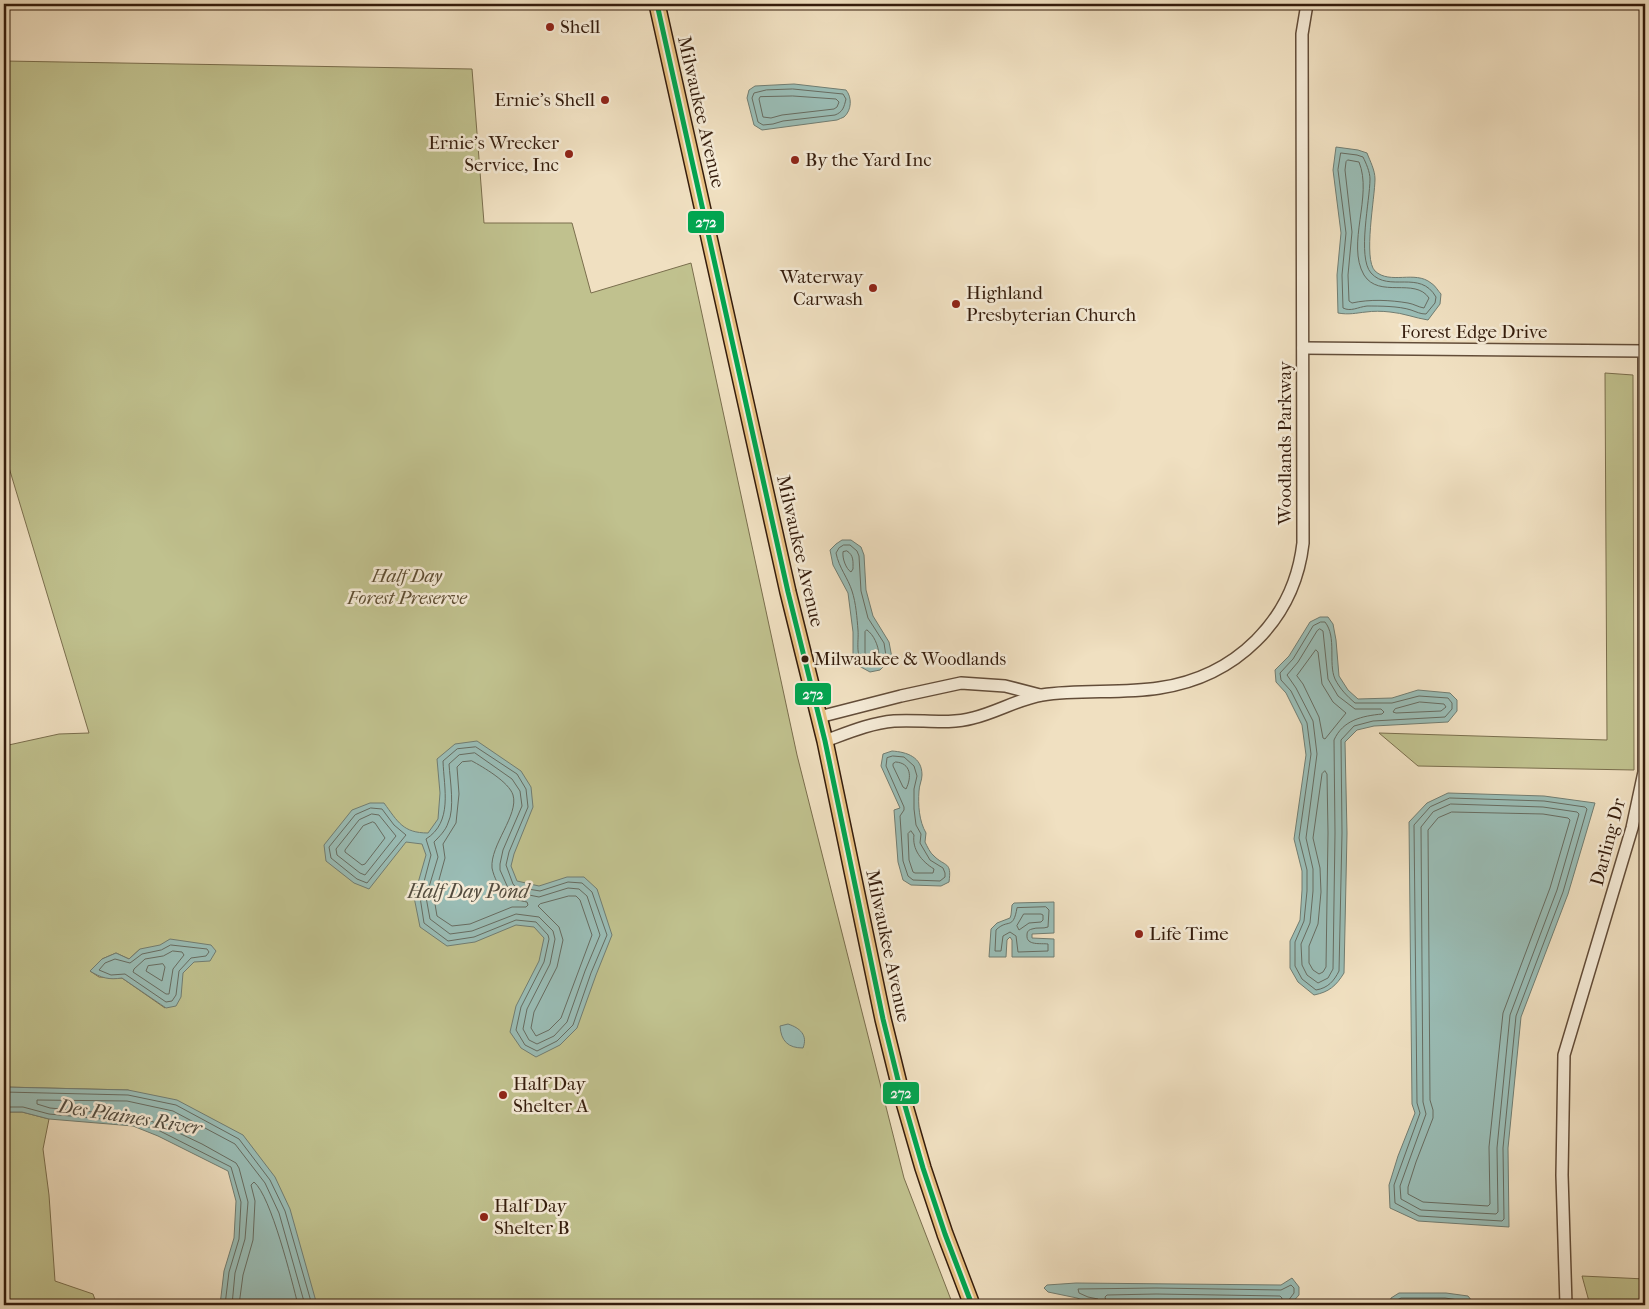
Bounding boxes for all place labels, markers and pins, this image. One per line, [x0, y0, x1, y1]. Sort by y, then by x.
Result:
place label: Shell [560, 16, 600, 38]
marker: Shell [544, 21, 556, 33]
place label: Ernie's Shell [494, 89, 595, 111]
marker: Ernie's Shell [599, 94, 611, 106]
place label: Ernie's Wrecker Service, Inc [428, 132, 560, 176]
marker: Ernie's Wrecker Service, Inc [563, 148, 575, 160]
place label: By the Yard Inc [805, 149, 932, 171]
marker: By the Yard Inc [789, 154, 801, 166]
place label: Waterway Carwash [779, 266, 864, 310]
marker: Waterway Carwash [867, 282, 879, 294]
place label: Highland Presbyterian Church [966, 282, 1136, 326]
marker: Highland Presbyterian Church [950, 298, 962, 310]
place label: Milwaukee & Woodlands [814, 649, 1007, 670]
marker: Milwaukee & Woodlands [800, 654, 810, 664]
place label: Life Time [1149, 923, 1229, 945]
marker: Life Time [1133, 928, 1145, 940]
place label: Half Day Shelter A [513, 1073, 589, 1117]
marker: Half Day Shelter A [497, 1089, 509, 1101]
place label: Half Day Shelter B [494, 1195, 570, 1239]
marker: Half Day Shelter B [478, 1211, 490, 1223]

